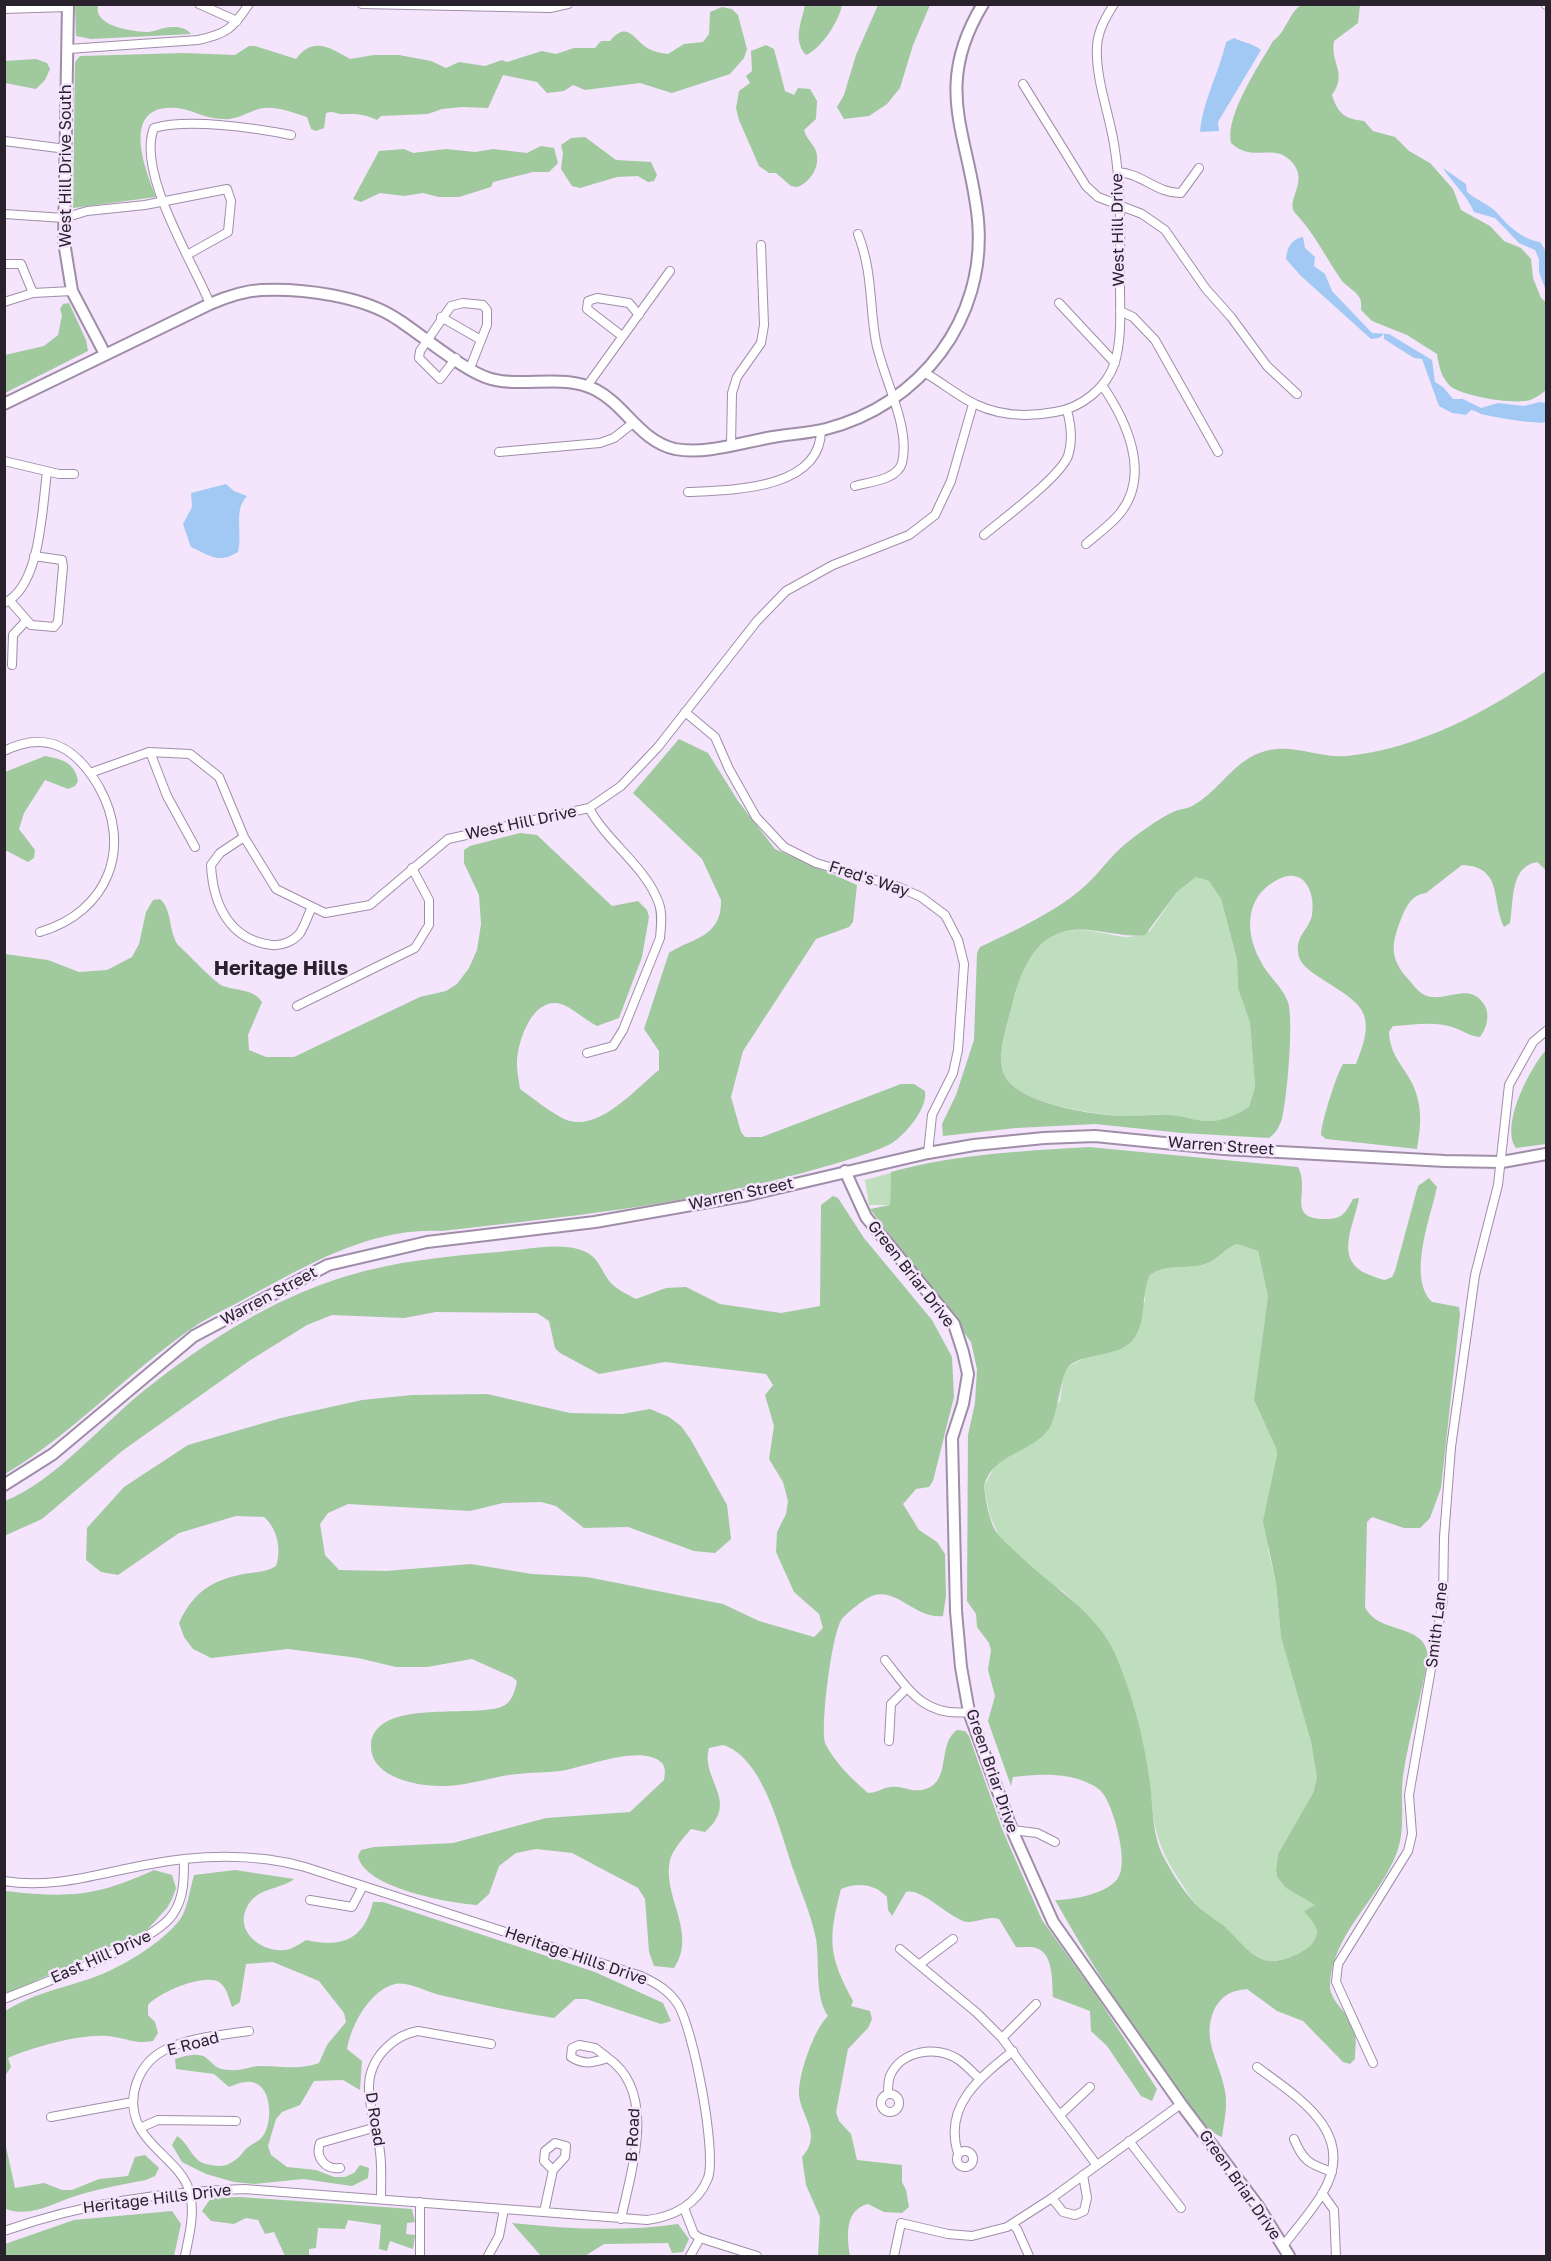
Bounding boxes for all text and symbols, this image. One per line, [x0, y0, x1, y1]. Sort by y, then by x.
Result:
street label: West Hill Drive South [56, 85, 76, 247]
street label: West Hill Drive [1107, 173, 1129, 287]
street label: West Hill Drive [464, 802, 578, 844]
street label: Fred's Way [827, 857, 911, 901]
district label: Heritage Hills [214, 957, 348, 981]
street label: Warren Street [1167, 1133, 1275, 1159]
street label: Warren Street [687, 1174, 795, 1214]
street label: Green Briar Drive [863, 1217, 959, 1331]
street label: Warren Street [217, 1263, 321, 1329]
street label: Smith Lane [1422, 1581, 1452, 1669]
street label: Green Briar Drive [962, 1706, 1022, 1836]
street label: Heritage Hills Drive [502, 1923, 650, 1989]
street label: East Hill Drive [48, 1926, 154, 1988]
street label: E Road [165, 2028, 221, 2060]
street label: D Road [361, 2091, 389, 2147]
street label: B Road [622, 2108, 644, 2162]
street label: Green Briar Drive [1195, 2126, 1285, 2244]
street label: Heritage Hills Drive [82, 2180, 232, 2218]

